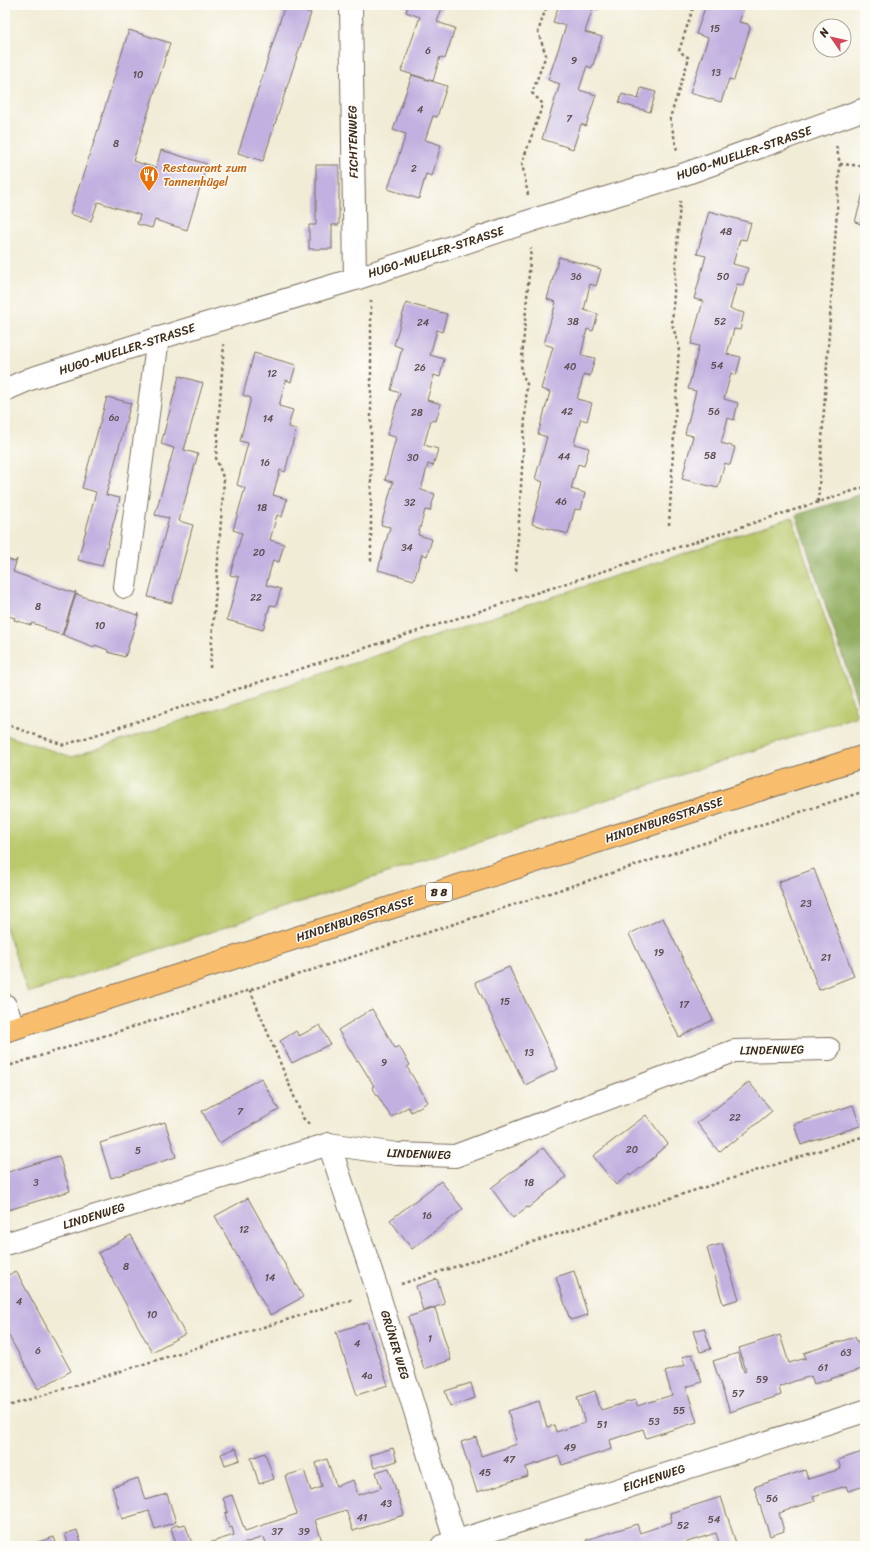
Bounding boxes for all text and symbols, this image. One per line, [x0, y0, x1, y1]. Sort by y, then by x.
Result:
north arrow [812, 18, 852, 58]
house number: 15 [710, 20, 720, 38]
text: N [814, 24, 834, 42]
house number: 6 [425, 42, 431, 60]
house number: 9 [571, 52, 577, 70]
house number: 13 [711, 64, 721, 82]
house number: 10 [133, 66, 143, 84]
house number: 4 [417, 101, 423, 119]
street label: FICHTENWEG [341, 105, 365, 179]
house number: 7 [566, 110, 573, 128]
street label: HUGO-MUELLER-STRASSE [673, 119, 816, 187]
house number: 8 [113, 135, 119, 153]
place label: Restaurant zum Tannenhügel [163, 157, 247, 193]
house number: 2 [411, 160, 417, 178]
restaurant icon: Restaurant zum Tannenhügel [138, 164, 160, 192]
street label: HUGO-MUELLER-STRASSE [365, 219, 508, 284]
house number: 48 [720, 223, 732, 241]
house number: 36 [570, 268, 582, 286]
house number: 50 [717, 268, 729, 286]
house number: 38 [567, 313, 579, 331]
house number: 52 [714, 313, 726, 331]
house number: 24 [417, 314, 429, 332]
street label: HUGO-MUELLER-STRASSE [56, 316, 199, 381]
house number: 54 [711, 357, 723, 375]
house number: 40 [564, 358, 576, 376]
house number: 26 [414, 359, 426, 377]
house number: 12 [267, 365, 277, 383]
house number: 42 [561, 403, 573, 421]
house number: 56 [708, 403, 720, 421]
house number: 28 [411, 404, 423, 422]
house number: 6a [109, 409, 119, 427]
house number: 14 [263, 410, 273, 428]
house number: 58 [704, 447, 716, 465]
house number: 44 [558, 448, 570, 466]
house number: 30 [407, 449, 419, 467]
house number: 16 [260, 454, 270, 472]
house number: 46 [555, 493, 567, 511]
house number: 32 [404, 494, 416, 512]
house number: 18 [257, 499, 267, 517]
house number: 34 [401, 539, 413, 557]
house number: 20 [253, 544, 265, 562]
house number: 22 [250, 589, 262, 607]
house number: 8 [35, 598, 41, 616]
house number: 10 [95, 617, 105, 635]
street label: HINDENBURGSTRASSE [602, 790, 727, 849]
road number: B 8 [426, 883, 452, 901]
street label: HINDENBURGSTRASSE [293, 889, 418, 948]
house number: 23 [800, 895, 812, 913]
house number: 19 [654, 944, 664, 962]
house number: 21 [821, 949, 831, 967]
house number: 15 [500, 993, 510, 1011]
house number: 17 [679, 996, 690, 1014]
street label: LINDENWEG [740, 1038, 804, 1062]
house number: 13 [524, 1044, 534, 1062]
house number: 9 [381, 1054, 387, 1072]
house number: 7 [237, 1103, 244, 1121]
house number: 22 [729, 1109, 741, 1127]
house number: 20 [626, 1141, 638, 1159]
house number: 5 [135, 1142, 141, 1160]
street label: LINDENWEG [386, 1142, 452, 1166]
house number: 3 [33, 1174, 39, 1192]
house number: 18 [524, 1174, 534, 1192]
street label: LINDENWEG [60, 1196, 128, 1236]
house number: 16 [422, 1207, 432, 1225]
house number: 12 [239, 1221, 249, 1239]
house number: 8 [123, 1258, 129, 1276]
house number: 14 [265, 1269, 275, 1287]
house number: 4 [16, 1293, 22, 1311]
house number: 10 [147, 1306, 157, 1324]
street label: GRÜNER WEG [374, 1307, 416, 1383]
house number: 1 [428, 1330, 432, 1348]
house number: 4 [354, 1335, 360, 1353]
house number: 6 [35, 1342, 41, 1360]
house number: 63 [840, 1344, 852, 1362]
house number: 61 [818, 1359, 828, 1377]
house number: 4a [361, 1367, 373, 1385]
house number: 59 [756, 1371, 768, 1389]
house number: 57 [732, 1385, 745, 1403]
house number: 55 [673, 1402, 685, 1420]
house number: 53 [648, 1413, 660, 1431]
house number: 51 [597, 1416, 607, 1434]
house number: 49 [564, 1439, 576, 1457]
house number: 47 [503, 1451, 516, 1469]
street label: EICHENWEG [620, 1458, 688, 1498]
house number: 45 [479, 1464, 491, 1482]
house number: 56 [766, 1490, 778, 1508]
house number: 43 [380, 1495, 392, 1513]
house number: 41 [357, 1509, 367, 1527]
house number: 54 [708, 1511, 720, 1529]
house number: 52 [677, 1517, 689, 1535]
house number: 37 [271, 1523, 284, 1541]
house number: 39 [298, 1523, 310, 1541]

